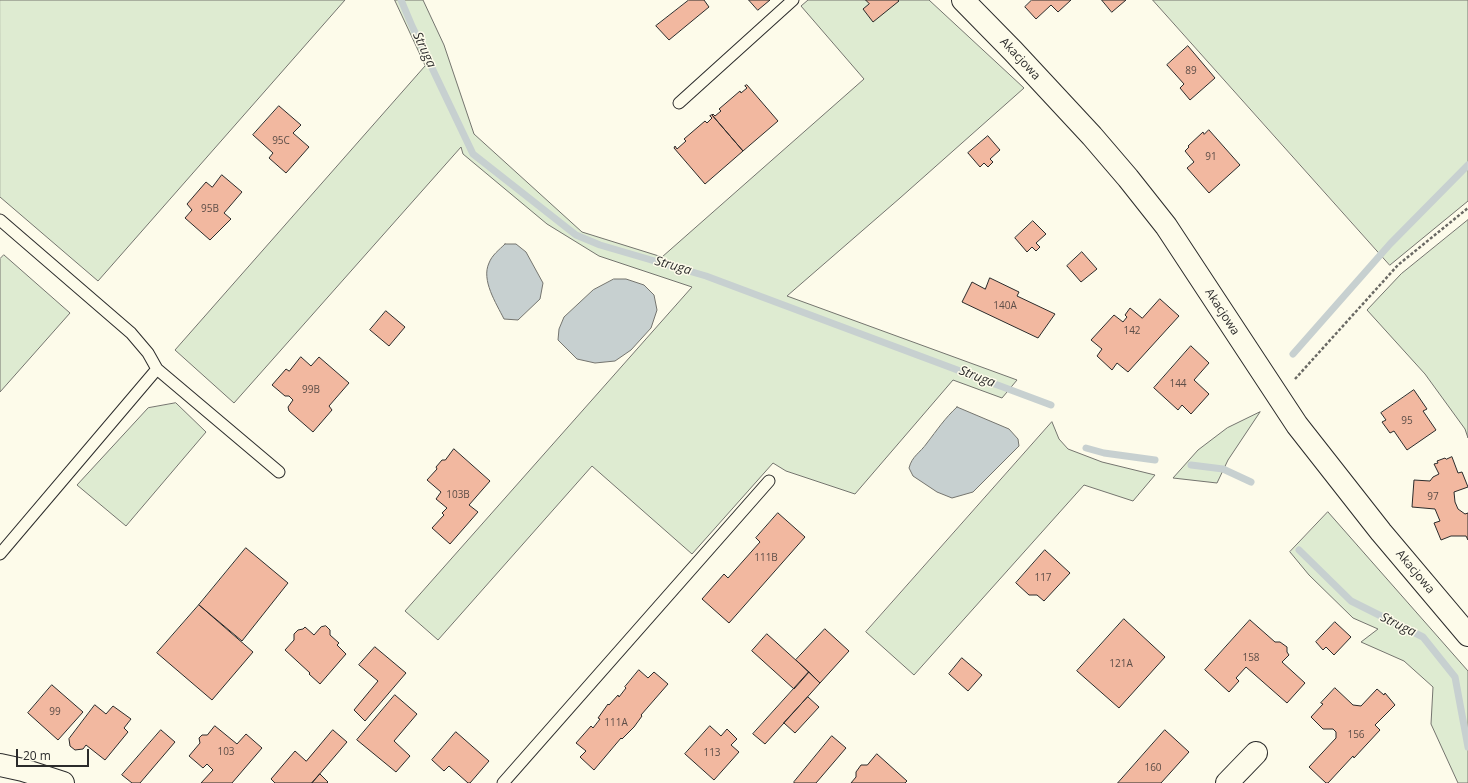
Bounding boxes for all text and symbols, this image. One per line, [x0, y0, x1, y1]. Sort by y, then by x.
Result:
water label: Struga [409, 30, 439, 70]
street label: Akacjowa [997, 35, 1043, 83]
house number: 89 [1185, 65, 1197, 77]
house number: 95C [272, 135, 290, 147]
house number: 91 [1205, 151, 1217, 163]
house number: 95B [201, 203, 219, 215]
water label: Struga [653, 253, 693, 279]
street label: Akacjowa [1202, 286, 1242, 338]
house number: 140A [993, 300, 1017, 312]
house number: 142 [1123, 325, 1141, 337]
water label: Struga [957, 363, 997, 391]
house number: 144 [1169, 378, 1187, 390]
house number: 99B [302, 384, 320, 396]
house number: 95 [1401, 415, 1413, 427]
house number: 103B [446, 489, 470, 501]
house number: 97 [1427, 491, 1439, 503]
street label: Akacjowa [1393, 547, 1437, 597]
house number: 111B [754, 552, 778, 564]
house number: 117 [1034, 572, 1052, 584]
water label: Struga [1378, 610, 1418, 640]
house number: 158 [1242, 652, 1260, 664]
house number: 121A [1109, 658, 1133, 670]
house number: 99 [49, 706, 61, 718]
house number: 111A [604, 717, 628, 729]
house number: 156 [1347, 729, 1365, 741]
scale bar [18, 741, 91, 767]
house number: 103 [217, 746, 235, 758]
text: 20 m [23, 747, 51, 764]
house number: 113 [703, 747, 721, 759]
house number: 160 [1144, 762, 1162, 774]

